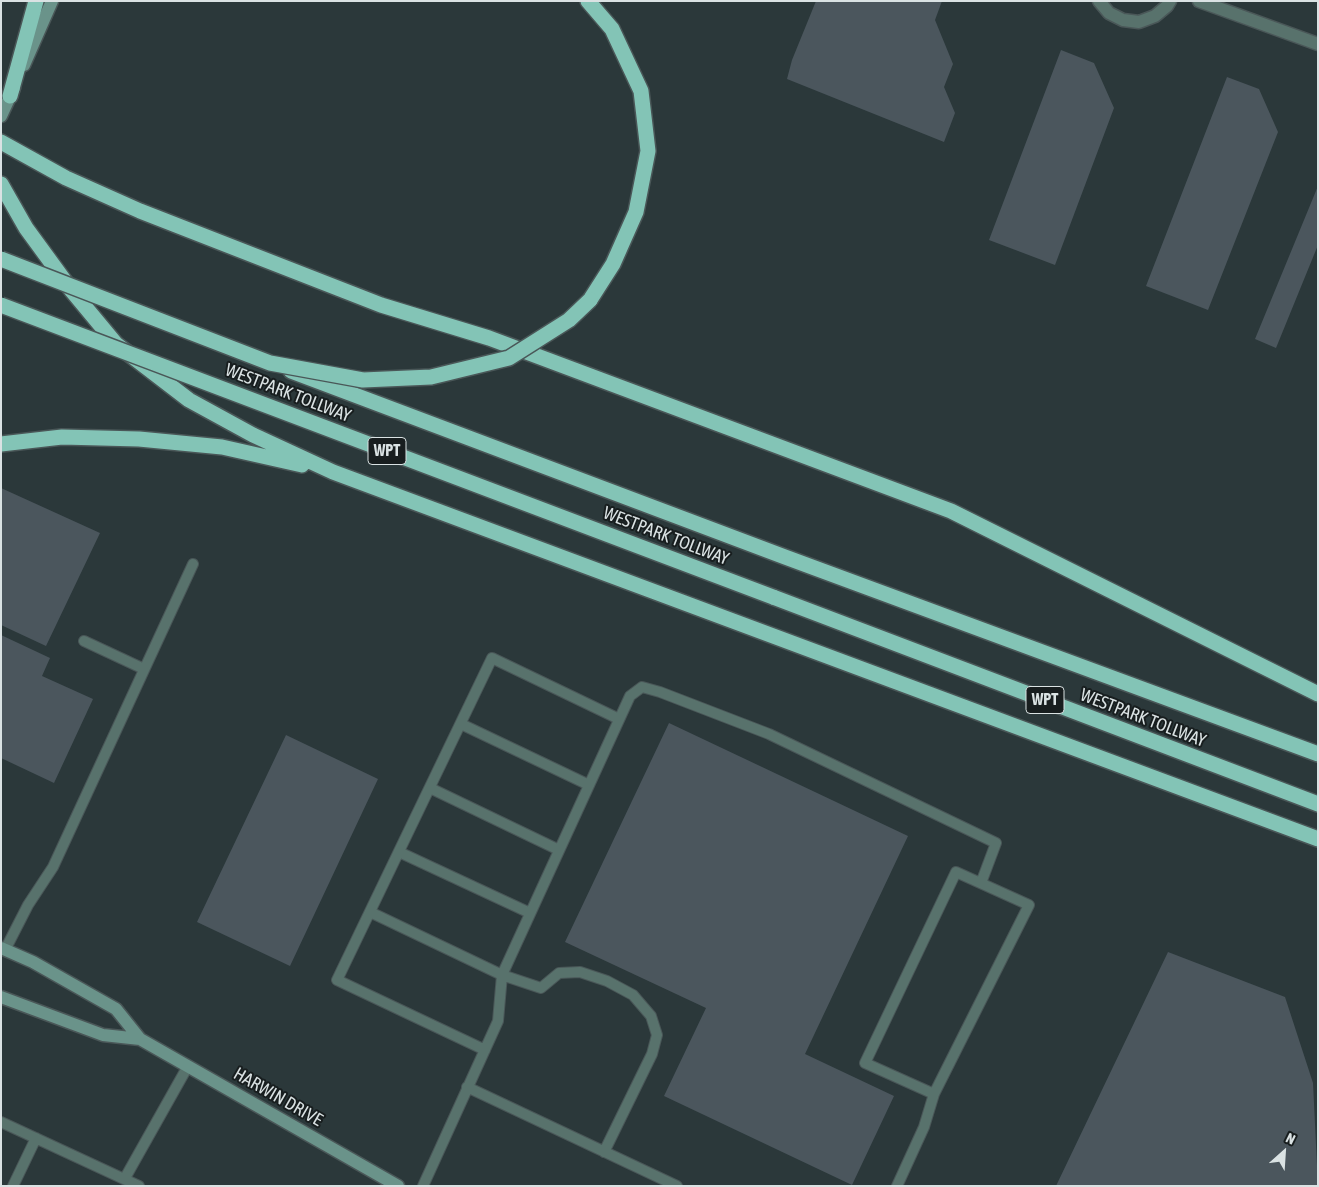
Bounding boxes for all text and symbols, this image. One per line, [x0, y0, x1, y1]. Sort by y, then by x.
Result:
street label: WESTPARK TOLLWAY [222, 359, 354, 427]
road number: WPT [368, 438, 406, 464]
street label: WESTPARK TOLLWAY [600, 502, 732, 570]
street label: WESTPARK TOLLWAY [1077, 684, 1209, 752]
road number: WPT [1026, 686, 1064, 714]
street label: HARWIN DRIVE [230, 1063, 326, 1131]
north arrow [1259, 1127, 1309, 1177]
text: N [1283, 1130, 1298, 1148]

